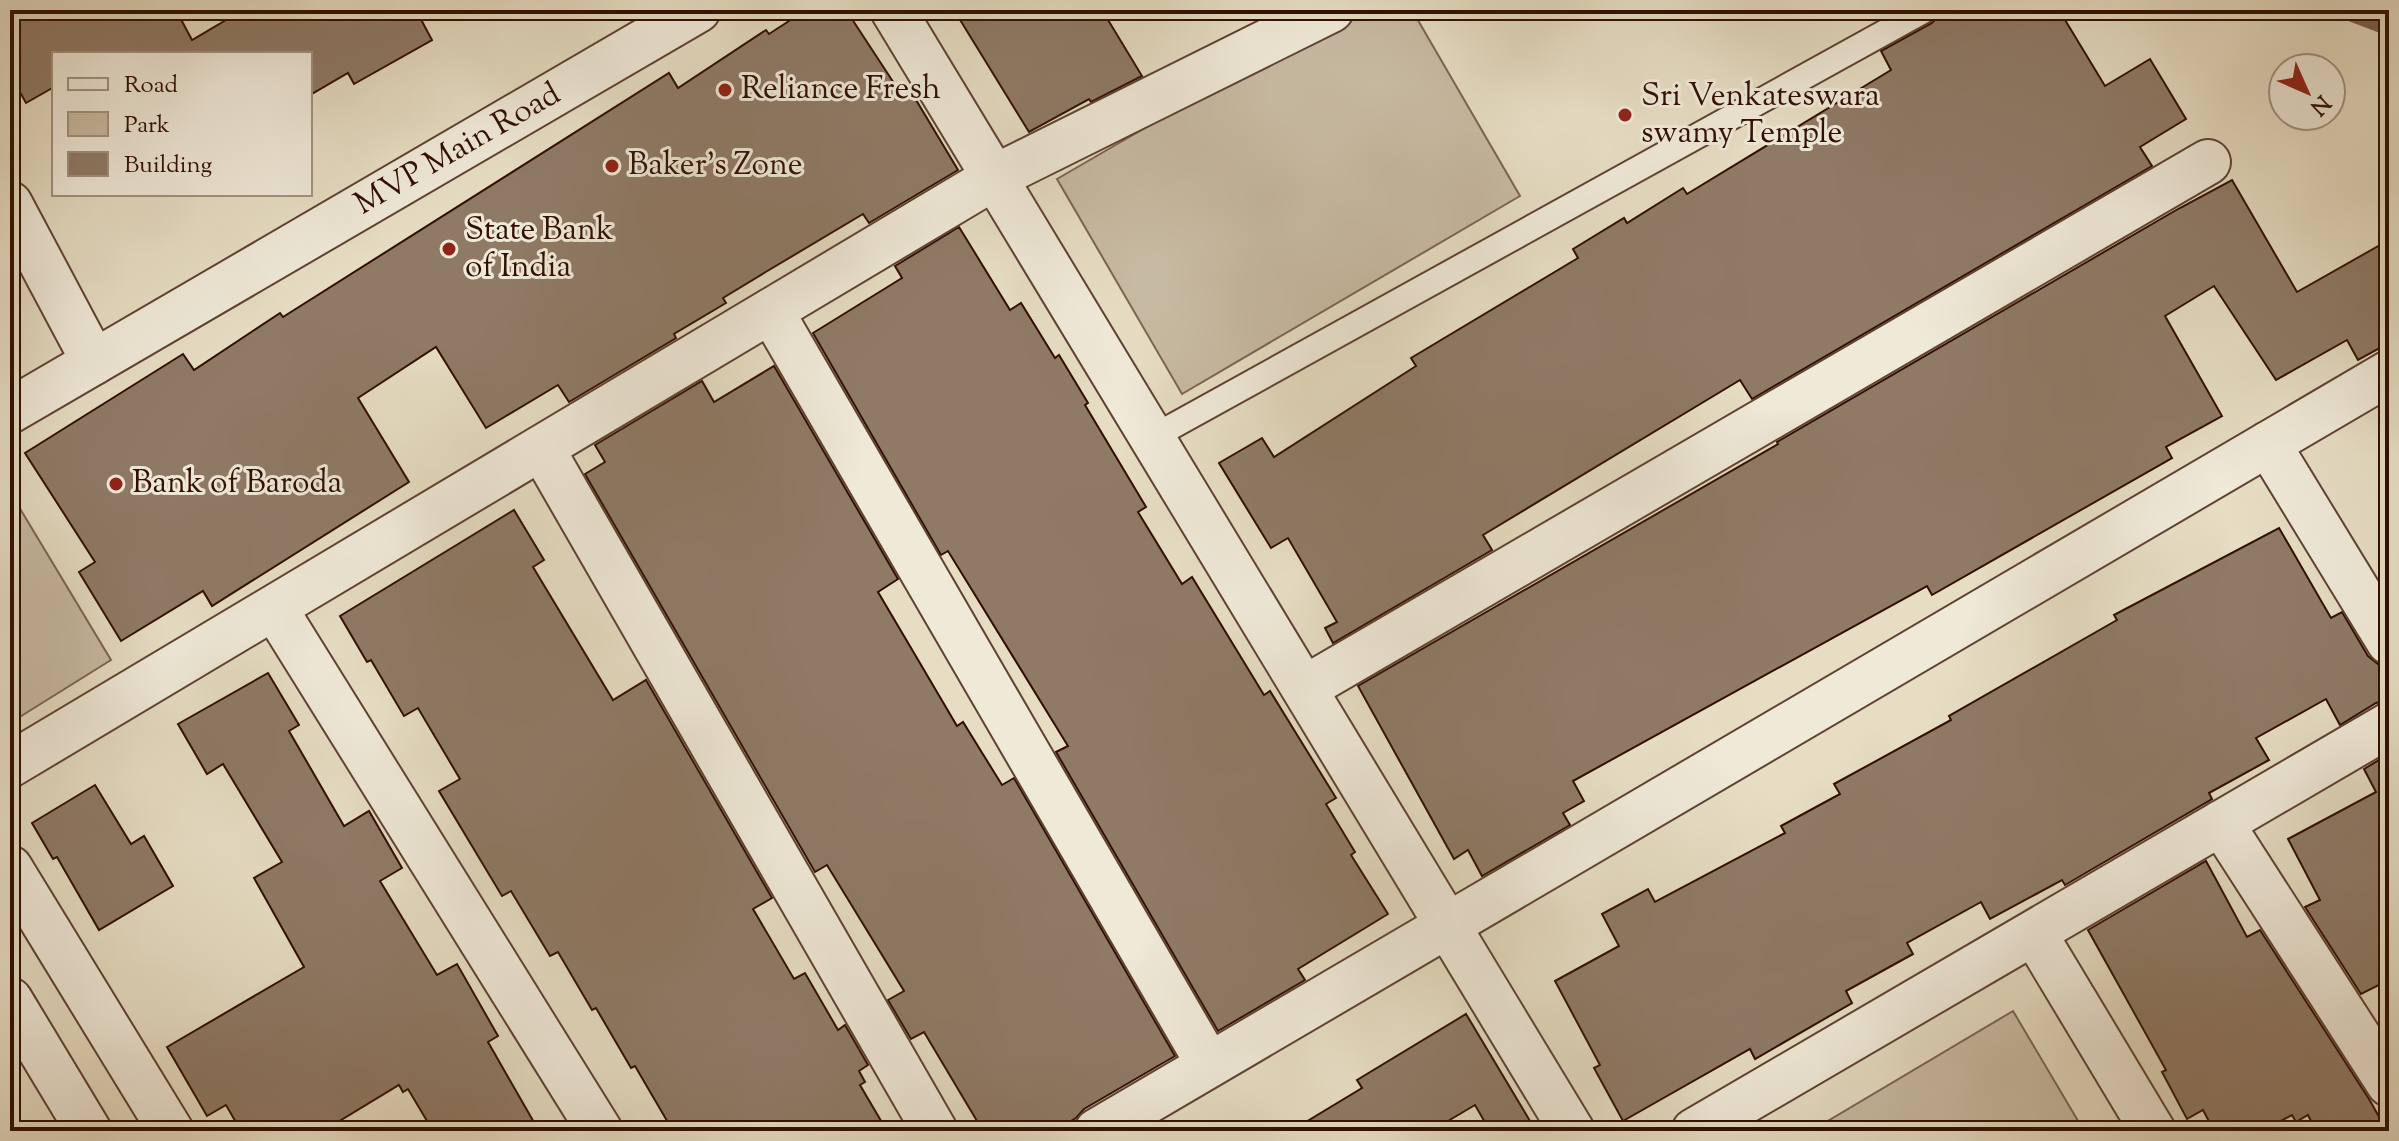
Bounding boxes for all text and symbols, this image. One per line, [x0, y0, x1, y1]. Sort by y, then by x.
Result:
legend [52, 52, 312, 196]
north arrow [2267, 52, 2347, 132]
place label: Reliance Fresh [741, 67, 941, 113]
text: Road [124, 69, 178, 103]
street label: MVP Main Road [346, 72, 570, 228]
place label: Sri Venkateswara swamy Temple [1641, 74, 1880, 157]
marker: Reliance Fresh [716, 81, 734, 99]
text: N [2301, 86, 2337, 122]
marker: Sri Venkateswara swamy Temple [1616, 106, 1634, 124]
text: Park [124, 109, 170, 143]
place label: Baker's Zone [628, 143, 803, 189]
text: Building [124, 149, 213, 183]
marker: Baker's Zone [603, 157, 621, 175]
place label: State Bank of India [465, 208, 613, 291]
marker: State Bank of India [440, 240, 458, 258]
place label: Bank of Baroda [132, 461, 342, 507]
marker: Bank of Baroda [107, 475, 125, 493]

